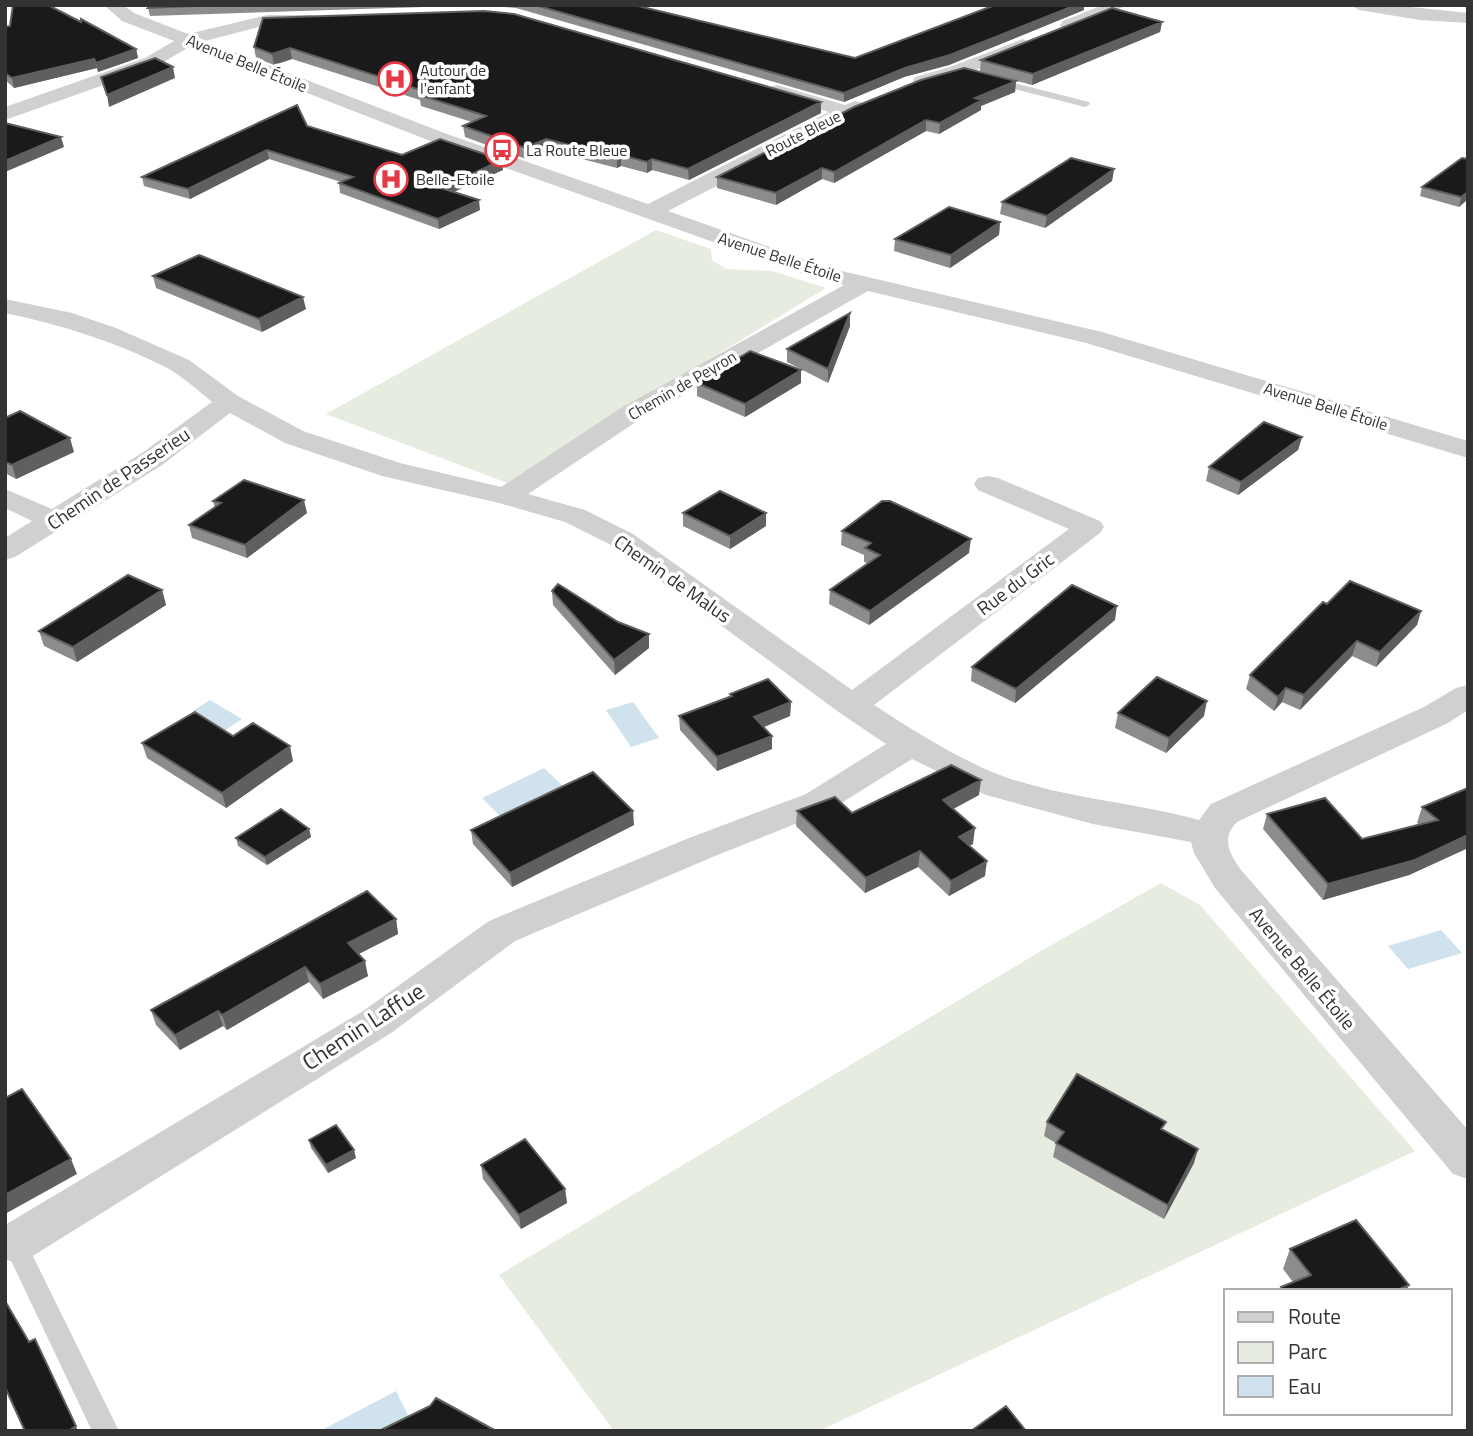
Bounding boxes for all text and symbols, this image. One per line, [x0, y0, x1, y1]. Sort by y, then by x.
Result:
street label: Avenue Belle Étoile [183, 28, 311, 98]
place label: Autour de l'enfant [420, 58, 486, 100]
hospital icon: Autour de l'enfant [376, 60, 414, 98]
street label: Route Bleue [761, 104, 845, 162]
bus stop icon: La Route Bleue [483, 131, 521, 169]
place label: La Route Bleue [526, 138, 627, 162]
hospital icon: Belle-Etoile [372, 160, 410, 198]
place label: Belle-Etoile [416, 167, 495, 191]
street label: Avenue Belle Étoile [715, 226, 845, 288]
street label: Chemin de Peyron [623, 344, 741, 426]
street label: Avenue Belle Étoile [1261, 376, 1391, 436]
street label: Chemin de Passerieu [41, 419, 195, 537]
street label: Chemin de Malus [608, 527, 738, 629]
street label: Rue du Gric [970, 544, 1060, 622]
street label: Avenue Belle Étoile [1243, 900, 1363, 1036]
street label: Chemin Laffue [295, 973, 431, 1079]
legend [1224, 1289, 1452, 1415]
text: Route [1288, 1300, 1341, 1332]
text: Parc [1288, 1335, 1327, 1367]
text: Eau [1288, 1370, 1321, 1402]

